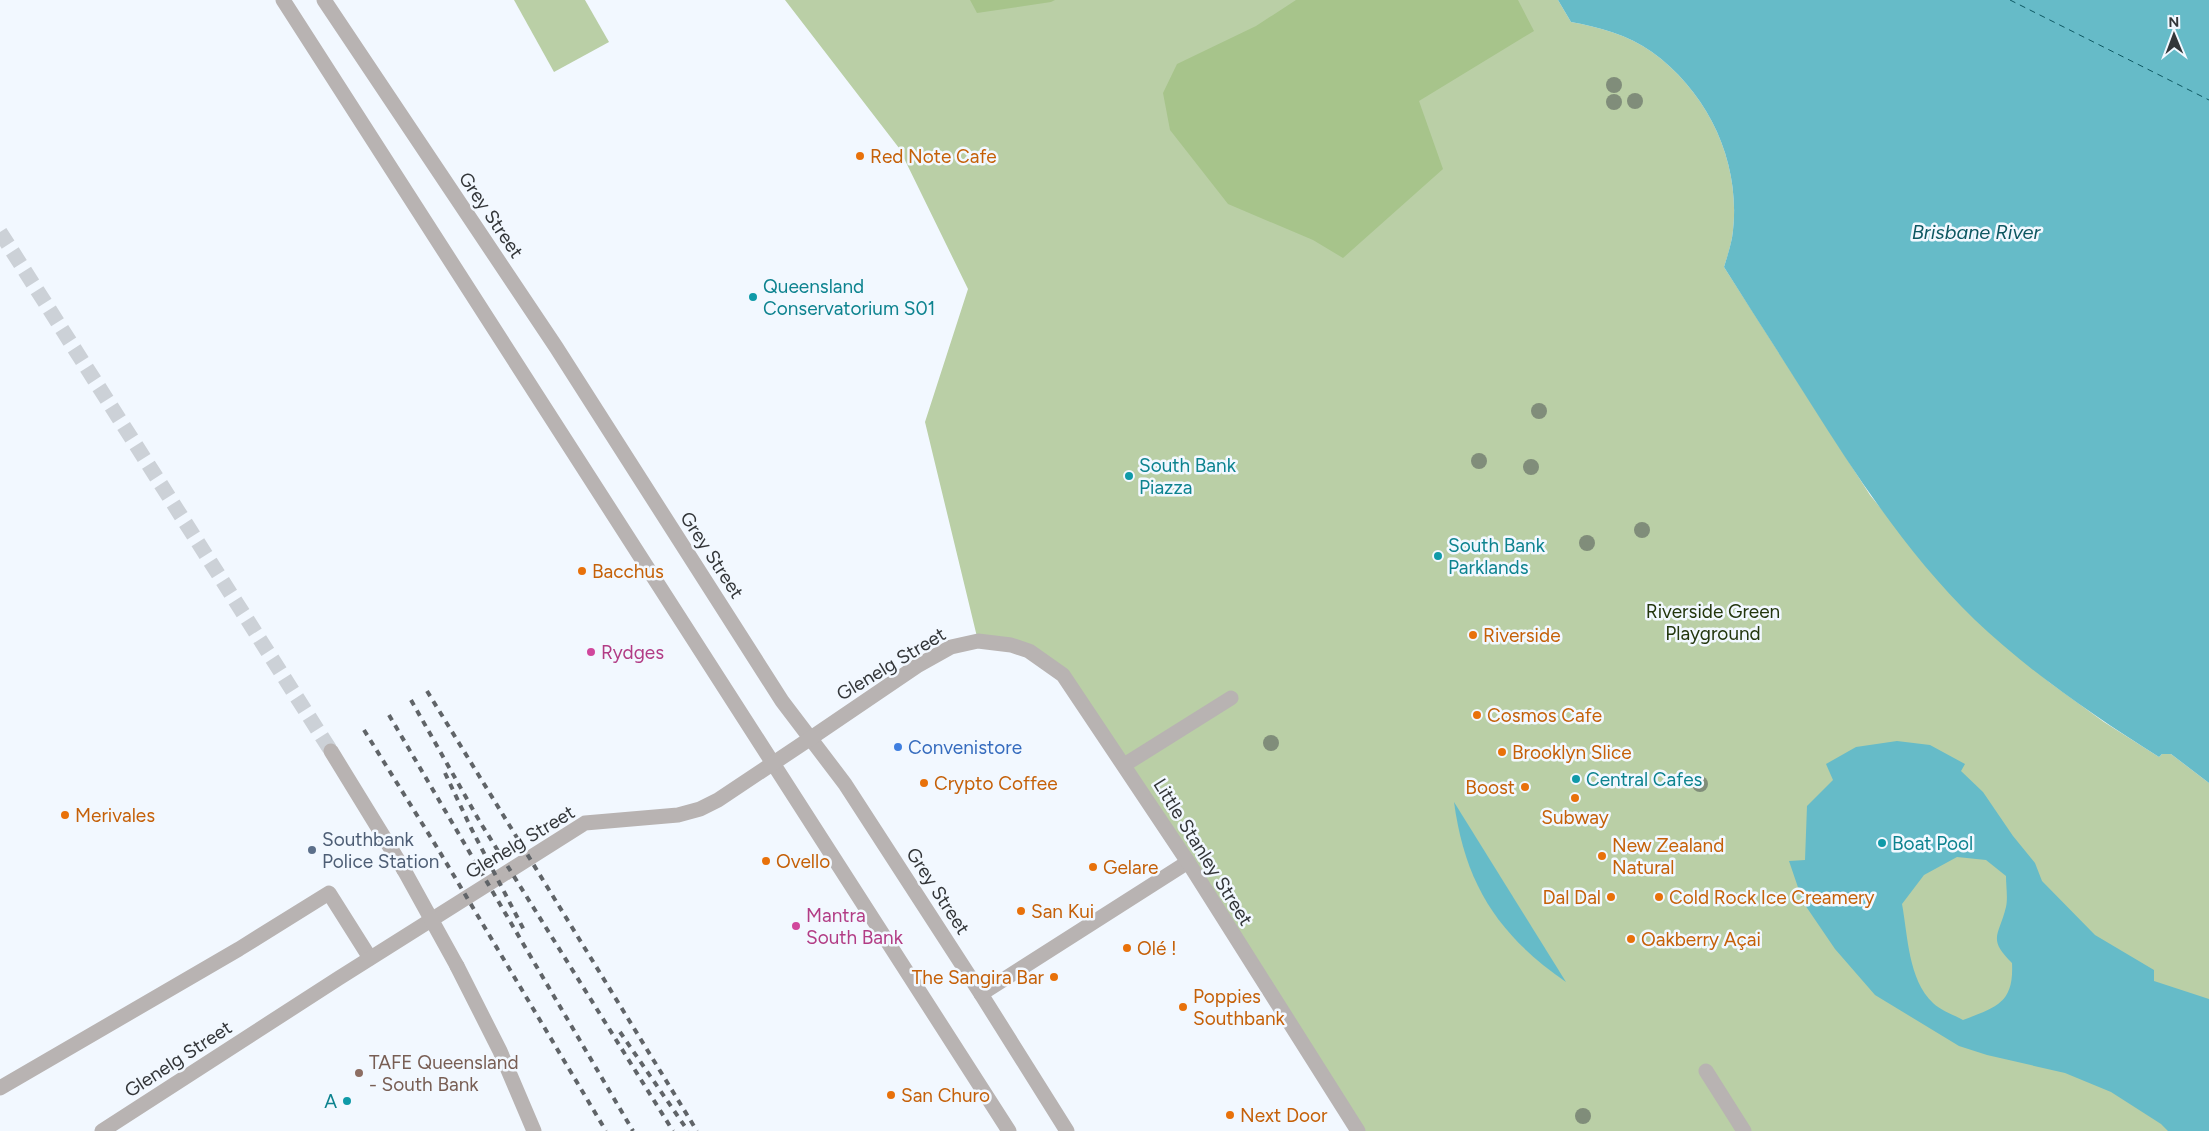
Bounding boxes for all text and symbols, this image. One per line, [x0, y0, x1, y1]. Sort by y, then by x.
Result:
north arrow [2149, 10, 2199, 60]
text: N [2168, 14, 2179, 31]
place label: Red Note Cafe [870, 145, 997, 168]
marker: Red Note Cafe [854, 150, 866, 162]
street label: Grey Street [454, 168, 528, 262]
water label: Brisbane River [1912, 220, 2042, 244]
place label: Queensland Conservatorium S01 [763, 275, 935, 320]
marker: Queensland Conservatorium S01 [747, 291, 759, 303]
place label: South Bank Piazza [1139, 454, 1237, 499]
marker: South Bank Piazza [1123, 470, 1135, 482]
street label: Grey Street [675, 507, 749, 603]
place label: South Bank Parklands [1448, 534, 1546, 579]
marker: South Bank Parklands [1432, 550, 1444, 562]
place label: Bacchus [592, 560, 664, 583]
marker: Bacchus [576, 565, 588, 577]
park label: Riverside Green Playground [1646, 600, 1780, 645]
street label: Glenelg Street [832, 622, 950, 706]
place label: Riverside [1483, 624, 1561, 647]
marker: Riverside [1467, 629, 1479, 641]
place label: Rydges [601, 641, 664, 664]
marker: Rydges [585, 646, 597, 658]
place label: Cosmos Cafe [1487, 704, 1602, 727]
marker: Cosmos Cafe [1471, 709, 1483, 721]
place label: Convenistore [908, 736, 1022, 759]
marker: Convenistore [892, 741, 904, 753]
place label: Brooklyn Slice [1512, 741, 1632, 764]
marker: Brooklyn Slice [1496, 746, 1508, 758]
place label: Central Cafes [1586, 768, 1703, 791]
place label: Crypto Coffee [934, 772, 1058, 795]
marker: Central Cafes [1570, 773, 1582, 785]
street label: Little Stanley Street [1148, 774, 1258, 930]
place label: Boost [1465, 776, 1515, 799]
marker: Crypto Coffee [918, 777, 930, 789]
marker: Boost [1519, 781, 1531, 793]
marker: Subway [1569, 792, 1581, 804]
street label: Glenelg Street [461, 800, 579, 884]
place label: Merivales [75, 804, 155, 827]
place label: Subway [1541, 806, 1609, 829]
marker: Merivales [59, 809, 71, 821]
place label: Southbank Police Station [322, 828, 439, 873]
place label: Boat Pool [1892, 832, 1973, 855]
place label: New Zealand Natural [1612, 834, 1724, 879]
marker: Boat Pool [1876, 837, 1888, 849]
street label: Grey Street [901, 843, 975, 939]
marker: Southbank Police Station [306, 844, 318, 856]
place label: Ovello [776, 850, 830, 873]
marker: New Zealand Natural [1596, 850, 1608, 862]
marker: Ovello [760, 855, 772, 867]
place label: Gelare [1103, 856, 1158, 879]
marker: Gelare [1087, 861, 1099, 873]
place label: Dal Dal [1542, 886, 1601, 909]
place label: Cold Rock Ice Creamery [1669, 886, 1874, 909]
marker: Dal Dal [1605, 891, 1617, 903]
marker: Cold Rock Ice Creamery [1653, 891, 1665, 903]
place label: San Kui [1031, 900, 1094, 923]
place label: Mantra South Bank [806, 904, 904, 949]
marker: San Kui [1015, 905, 1027, 917]
marker: Mantra South Bank [790, 920, 802, 932]
place label: Oakberry Açai [1641, 928, 1761, 951]
marker: Oakberry Açai [1625, 933, 1637, 945]
place label: Olé ! [1137, 937, 1177, 960]
marker: Olé ! [1121, 942, 1133, 954]
place label: The Sangira Bar [912, 966, 1045, 989]
marker: The Sangira Bar [1048, 971, 1060, 983]
place label: Poppies Southbank [1193, 985, 1285, 1030]
marker: Poppies Southbank [1177, 1001, 1189, 1013]
street label: Glenelg Street [120, 1016, 236, 1102]
place label: TAFE Queensland - South Bank [369, 1051, 519, 1096]
marker: TAFE Queensland - South Bank [353, 1067, 365, 1079]
place label: San Churo [901, 1084, 990, 1107]
marker: San Churo [885, 1089, 897, 1101]
place label: A [324, 1090, 337, 1113]
marker: A [341, 1095, 353, 1107]
place label: Next Door [1240, 1104, 1328, 1127]
marker: Next Door [1224, 1109, 1236, 1121]

